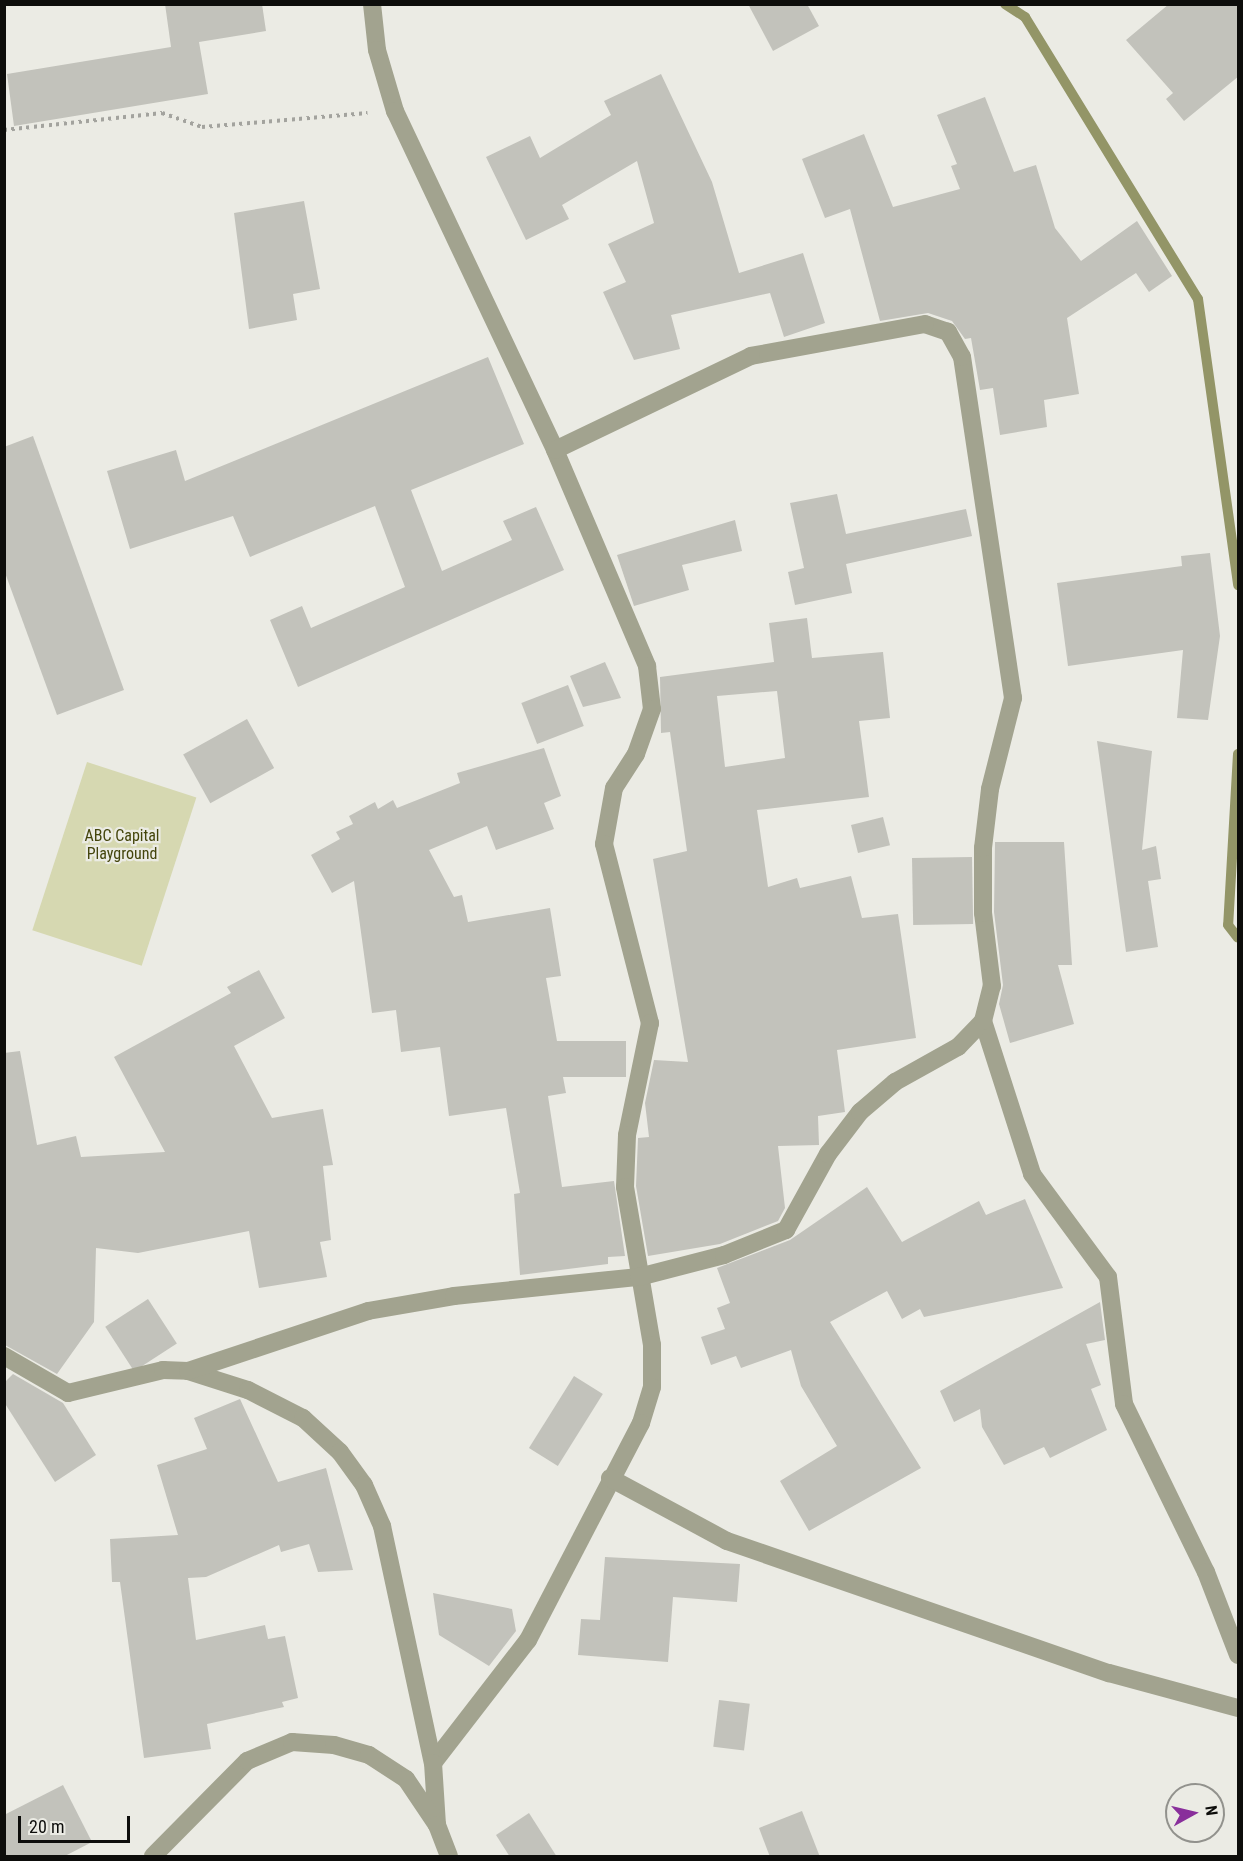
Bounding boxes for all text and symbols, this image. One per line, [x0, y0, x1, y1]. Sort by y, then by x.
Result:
park label: ABC Capital Playground [84, 826, 160, 864]
north arrow [1165, 1783, 1225, 1843]
scale bar [21, 1804, 134, 1842]
text: N [1201, 1805, 1221, 1817]
text: 20 m [29, 1816, 64, 1837]

